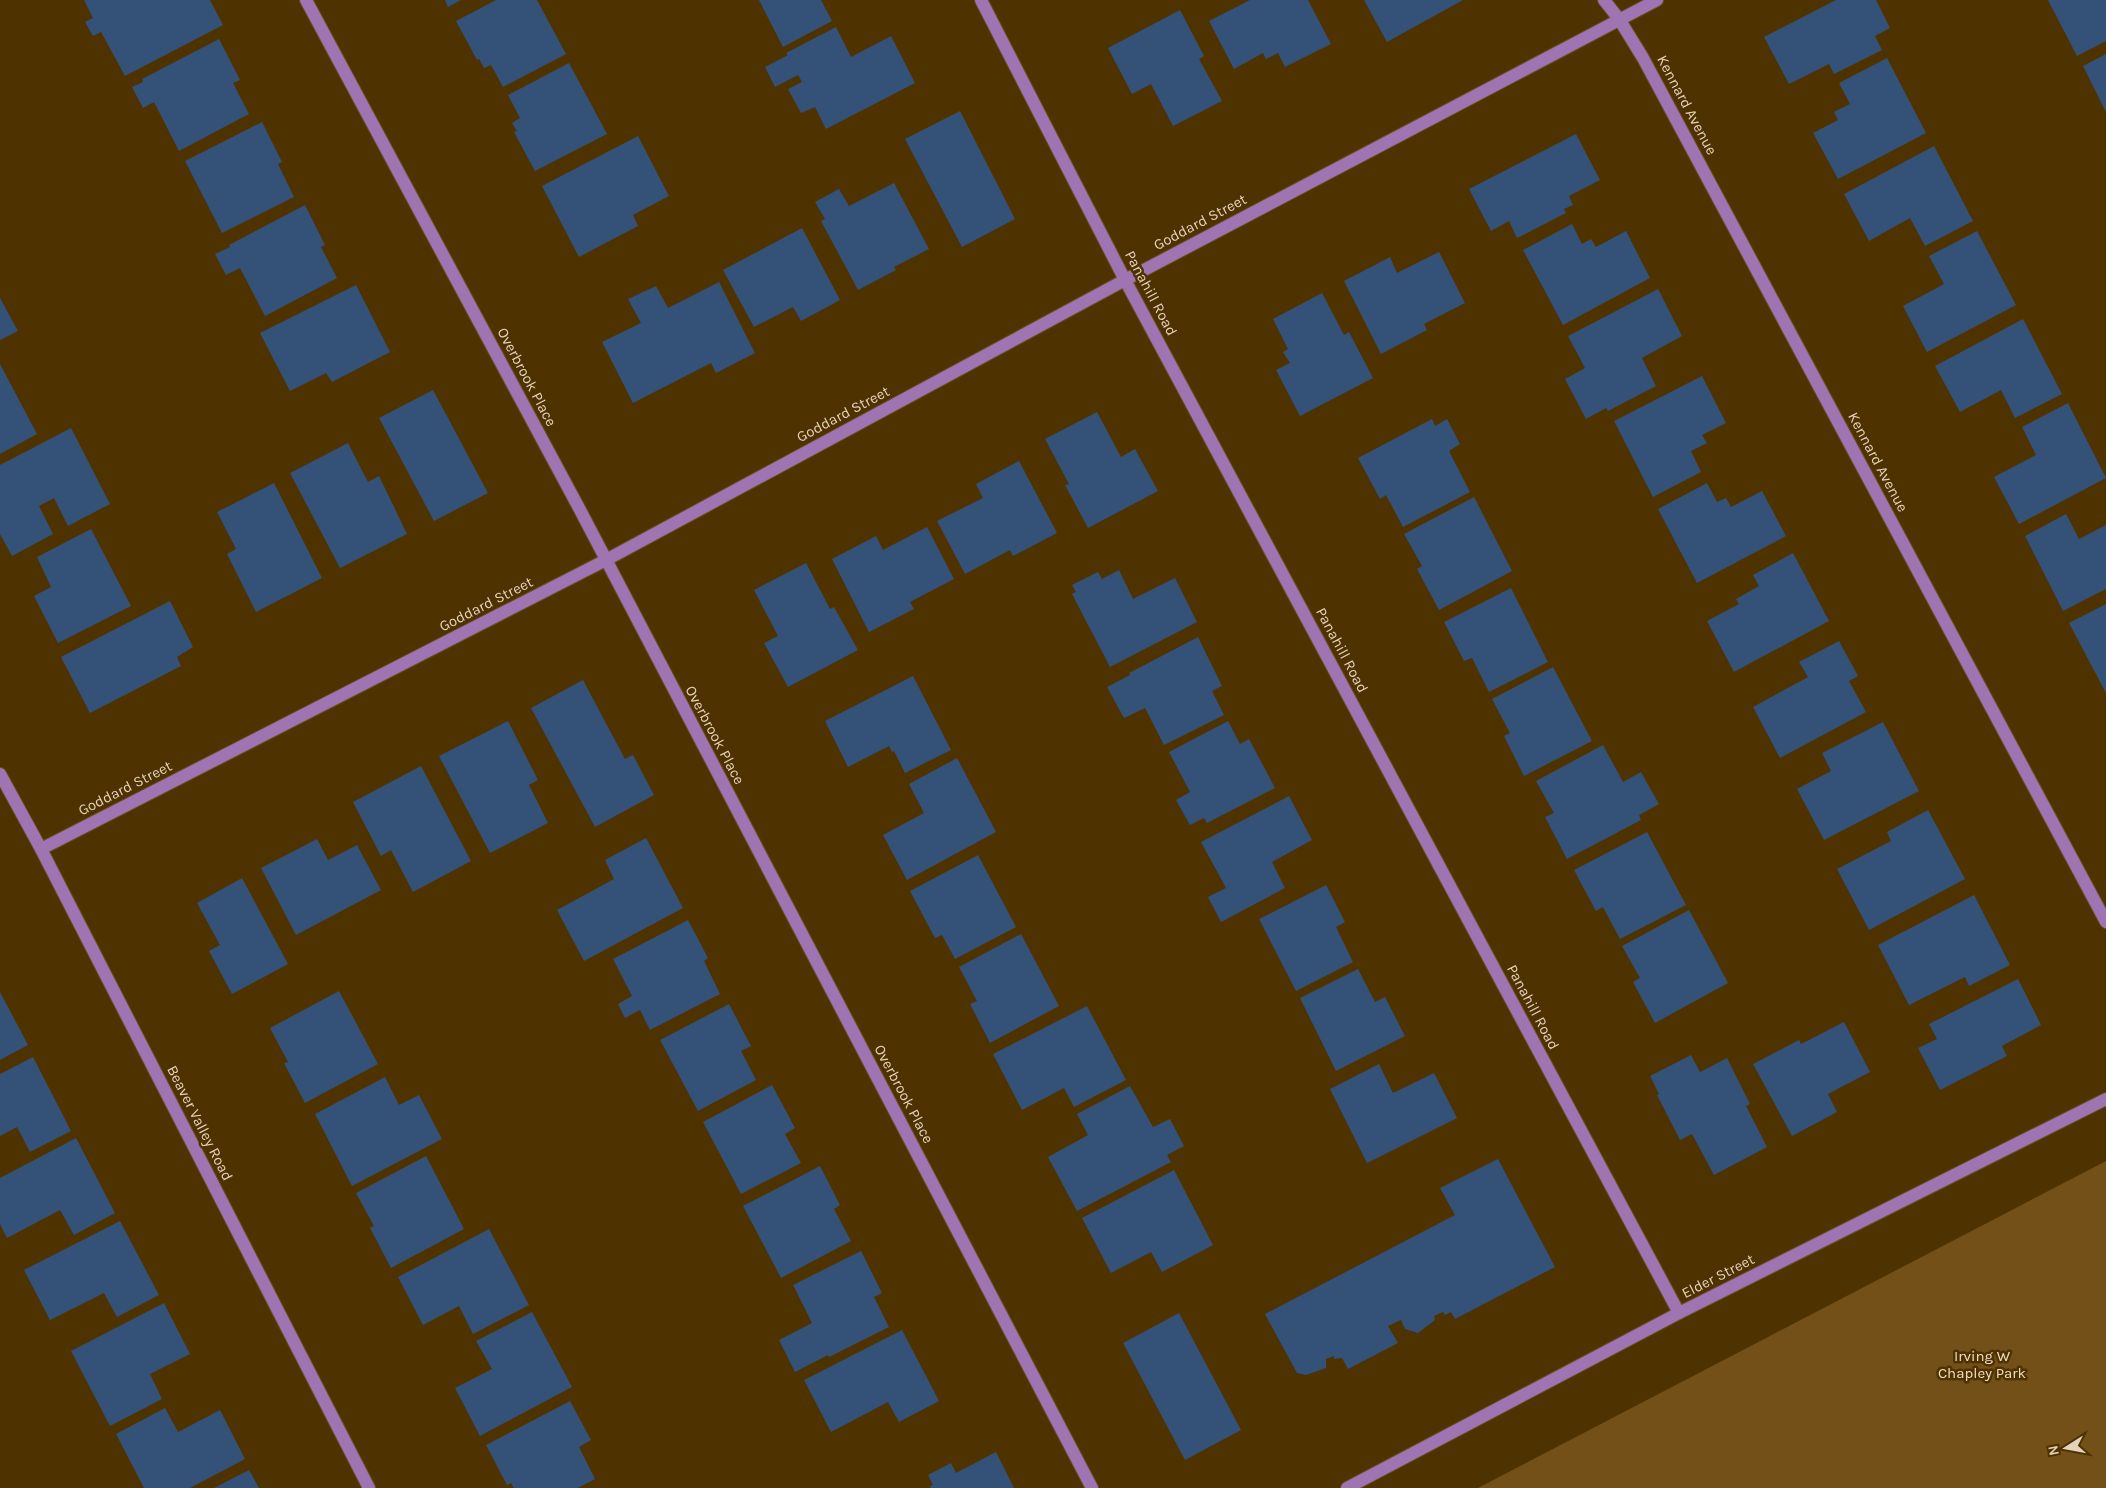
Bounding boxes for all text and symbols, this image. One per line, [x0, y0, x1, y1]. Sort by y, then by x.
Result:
street label: Kennard Avenue [1653, 52, 1721, 158]
street label: Goddard Street [1150, 190, 1250, 254]
street label: Panahill Road [1121, 247, 1181, 339]
street label: Overbrook Place [493, 325, 561, 429]
street label: Goddard Street [793, 382, 893, 446]
street label: Kennard Avenue [1844, 409, 1912, 515]
street label: Goddard Street [436, 572, 536, 635]
street label: Panahill Road [1312, 604, 1372, 696]
street label: Overbrook Place [681, 683, 749, 787]
street label: Goddard Street [75, 756, 175, 819]
street label: Panahill Road [1503, 961, 1563, 1053]
street label: Overbrook Place [870, 1042, 938, 1146]
street label: Beaver Valley Road [163, 1062, 237, 1184]
street label: Elder Street [1679, 1250, 1758, 1302]
park label: Irving W Chapley Park [1938, 1347, 2026, 1382]
north arrow [2041, 1423, 2091, 1473]
text: N [2044, 1444, 2063, 1457]

